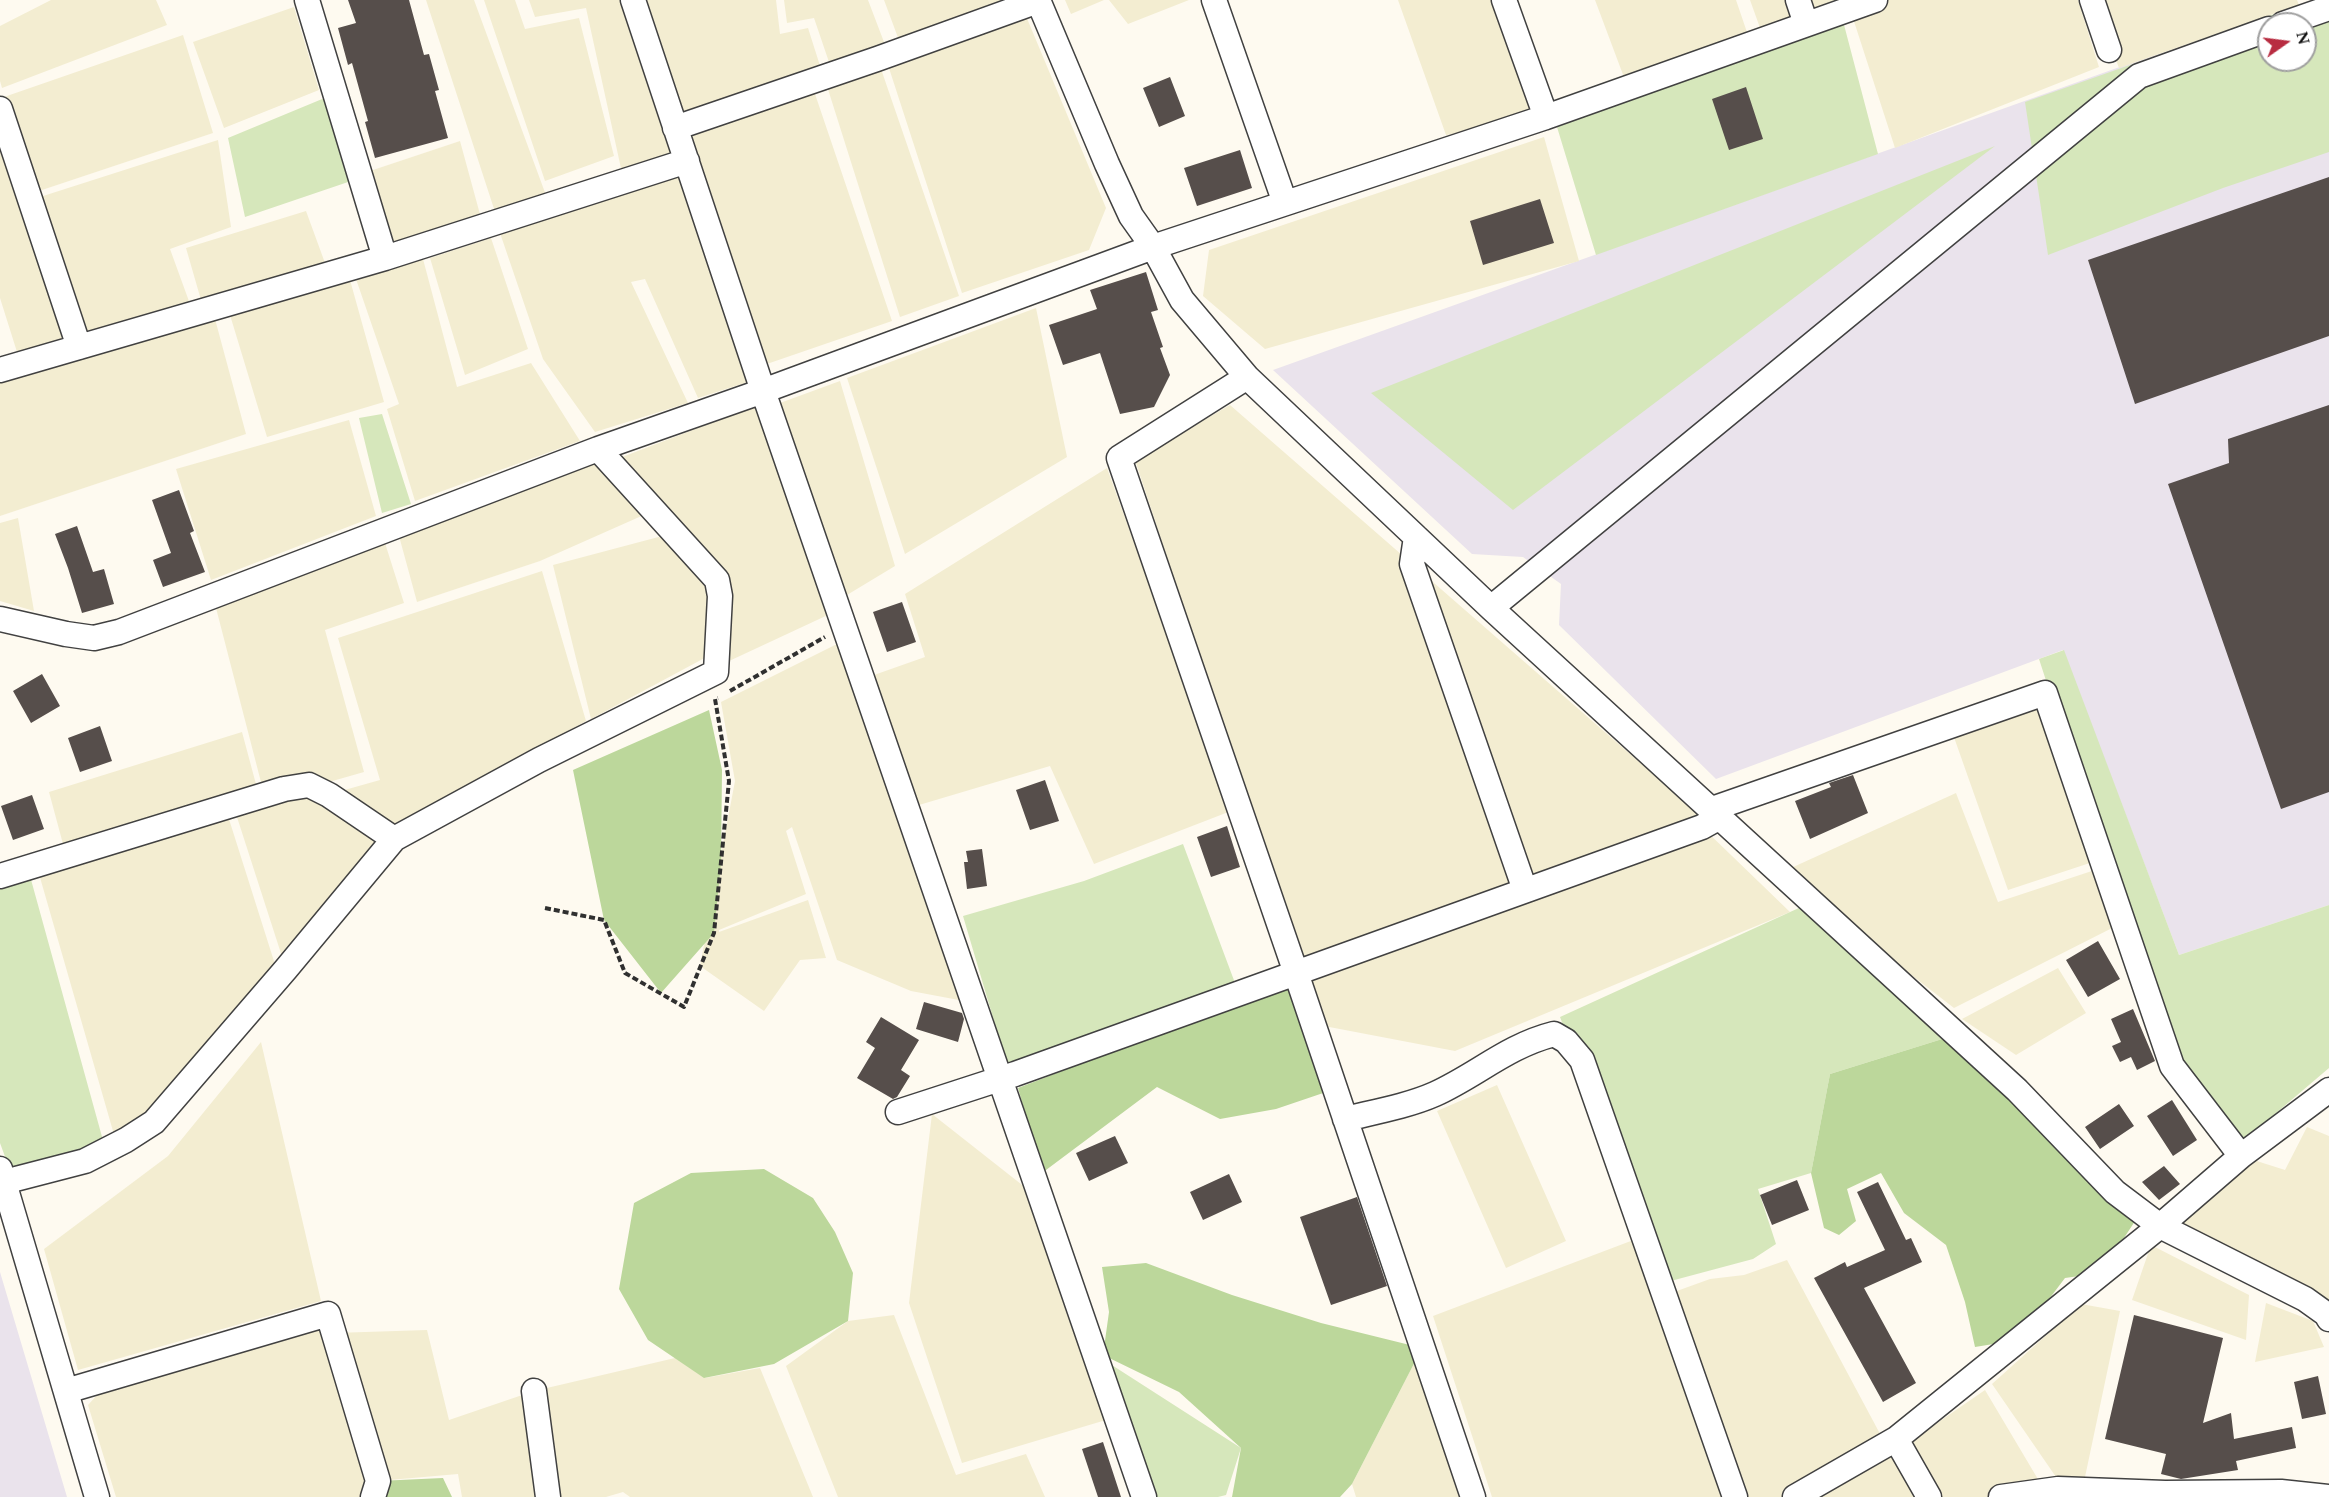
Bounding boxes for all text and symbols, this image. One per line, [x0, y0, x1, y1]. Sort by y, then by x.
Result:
north arrow [2257, 12, 2317, 72]
text: N [2289, 29, 2316, 47]

